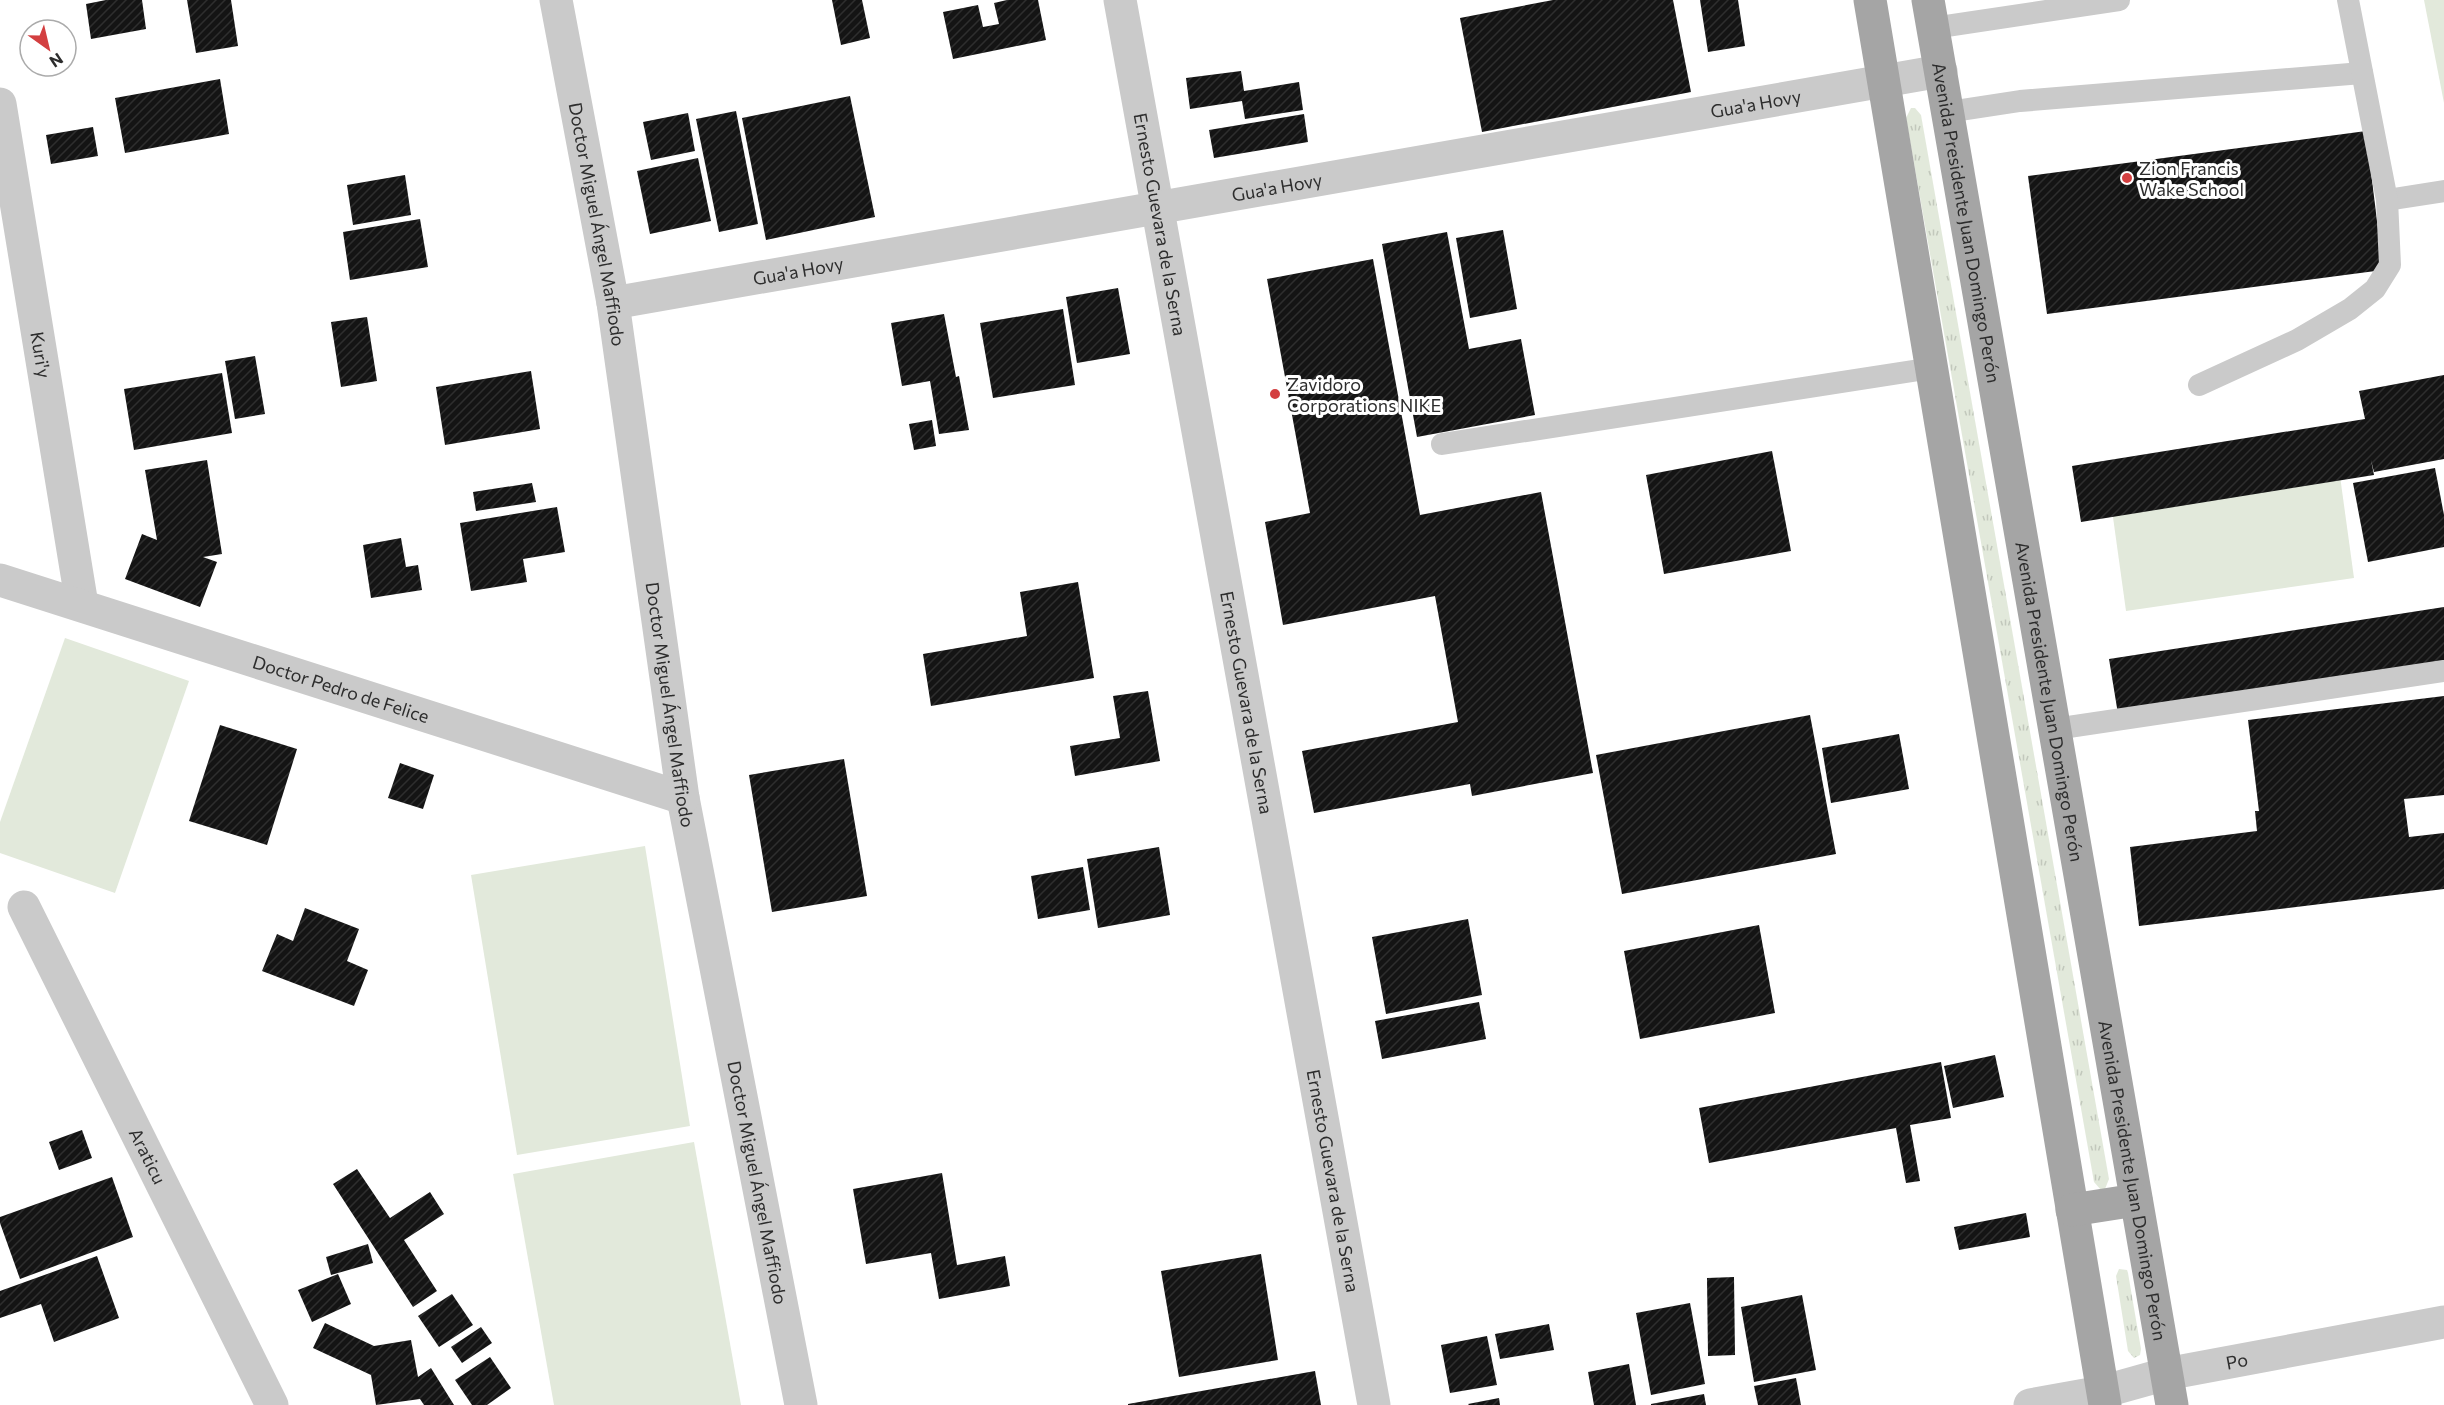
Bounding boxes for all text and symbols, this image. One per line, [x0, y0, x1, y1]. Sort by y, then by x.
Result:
north arrow [18, 18, 78, 78]
text: N [46, 50, 67, 72]
street label: Avenida Presidente Juan Domingo Perón [1928, 61, 2005, 385]
street label: Gua'a Hovy [1709, 85, 1803, 122]
street label: Doctor Miguel Ángel Maffiodo [564, 100, 630, 348]
street label: Ernesto Guevara de la Serna [1130, 111, 1191, 338]
place label: Zion Francis Wake School [2139, 157, 2244, 200]
street label: Gua'a Hovy [1230, 168, 1324, 206]
marker: Zion Francis Wake School [2120, 171, 2134, 185]
street label: Gua'a Hovy [751, 252, 845, 289]
street label: Kuri'y [26, 330, 56, 380]
place label: Zavidoro Corporations NIKE [1287, 373, 1441, 416]
marker: Zavidoro Corporations NIKE [1268, 387, 1282, 401]
street label: Avenida Presidente Juan Domingo Perón [2011, 540, 2088, 863]
street label: Doctor Miguel Ángel Maffiodo [642, 581, 699, 829]
street label: Ernesto Guevara de la Serna [1216, 589, 1278, 816]
street label: Doctor Pedro de Felice [250, 650, 432, 727]
street label: Avenida Presidente Juan Domingo Perón [2094, 1018, 2172, 1342]
street label: Doctor Miguel Ángel Maffiodo [723, 1059, 792, 1306]
street label: Ernesto Guevara de la Serna [1303, 1068, 1364, 1294]
street label: Araticu [125, 1124, 171, 1188]
street label: Po [2224, 1348, 2249, 1374]

